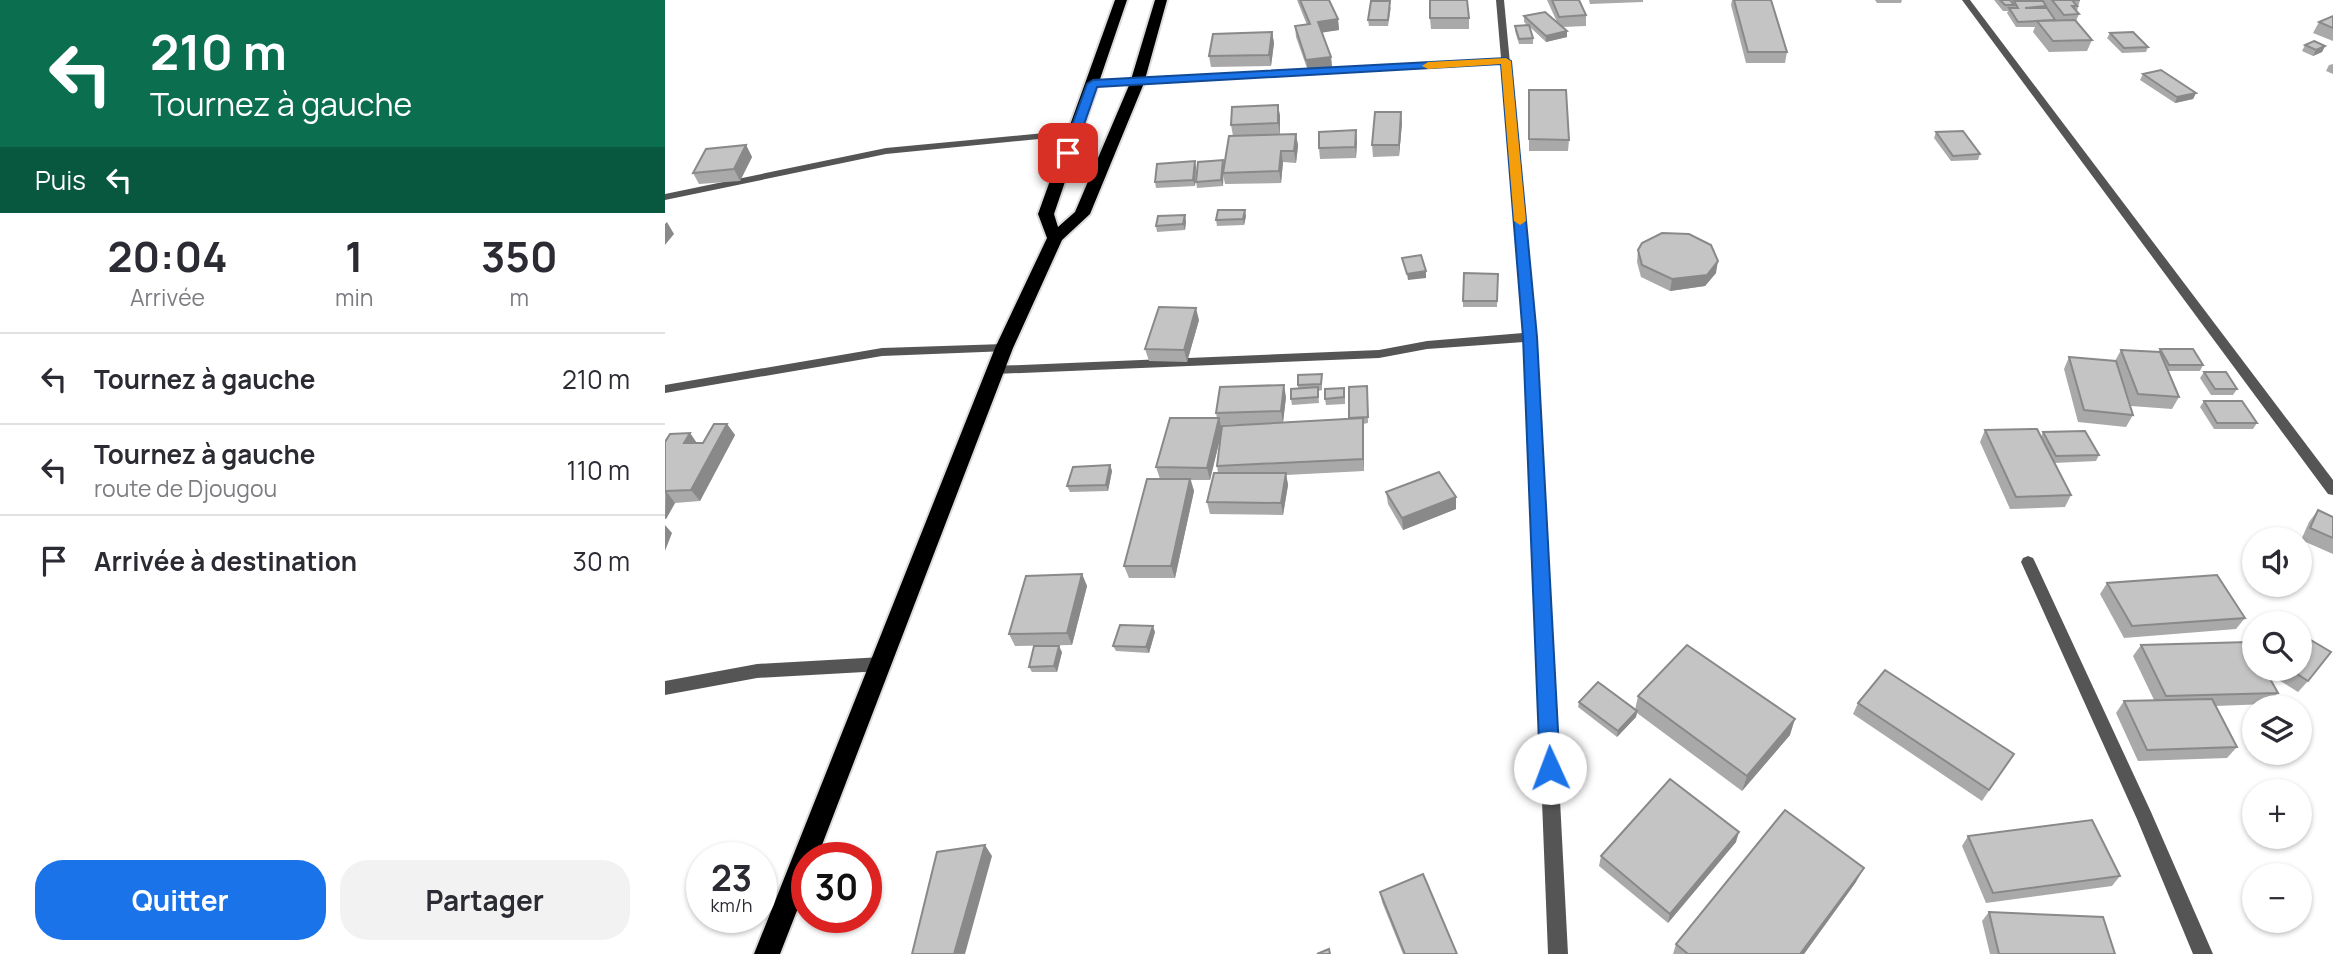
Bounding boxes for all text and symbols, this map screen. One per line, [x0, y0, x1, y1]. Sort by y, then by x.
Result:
text: 210 m [150, 18, 287, 85]
icon: left [35, 28, 126, 119]
text: Tournez à gauche [150, 82, 412, 126]
pin [1038, 123, 1098, 183]
icon: arrive [1049, 134, 1087, 172]
icon: left [100, 161, 138, 199]
text: Puis [35, 162, 86, 198]
text: 20:04 [107, 227, 228, 285]
text: 1 [345, 227, 363, 285]
text: 350 [481, 227, 558, 285]
text: Arrivée [130, 281, 205, 313]
text: min [335, 281, 374, 313]
text: m [509, 281, 529, 313]
icon: left [35, 360, 73, 398]
text: Tournez à gauche [94, 361, 315, 397]
text: 210 m [562, 361, 630, 397]
text: Tournez à gauche [94, 436, 315, 472]
icon: left [35, 451, 73, 489]
text: 110 m [567, 452, 630, 488]
text: route de Djougou [94, 472, 277, 504]
map controls [2242, 527, 2312, 933]
button: sound [2242, 527, 2312, 597]
icon: arrive [35, 542, 73, 580]
text: Arrivée à destination [94, 543, 357, 579]
text: 30 m [573, 543, 630, 579]
button: search [2242, 611, 2312, 681]
button: layers [2242, 695, 2312, 765]
position arrow [1513, 731, 1587, 805]
button: + [2242, 779, 2312, 849]
speed limit sign: 30 [791, 842, 882, 933]
text: 23 [711, 854, 752, 902]
button: Quitter [35, 860, 326, 940]
button: Partager [340, 860, 630, 940]
button: − [2242, 863, 2312, 933]
text: km/h [711, 893, 752, 917]

